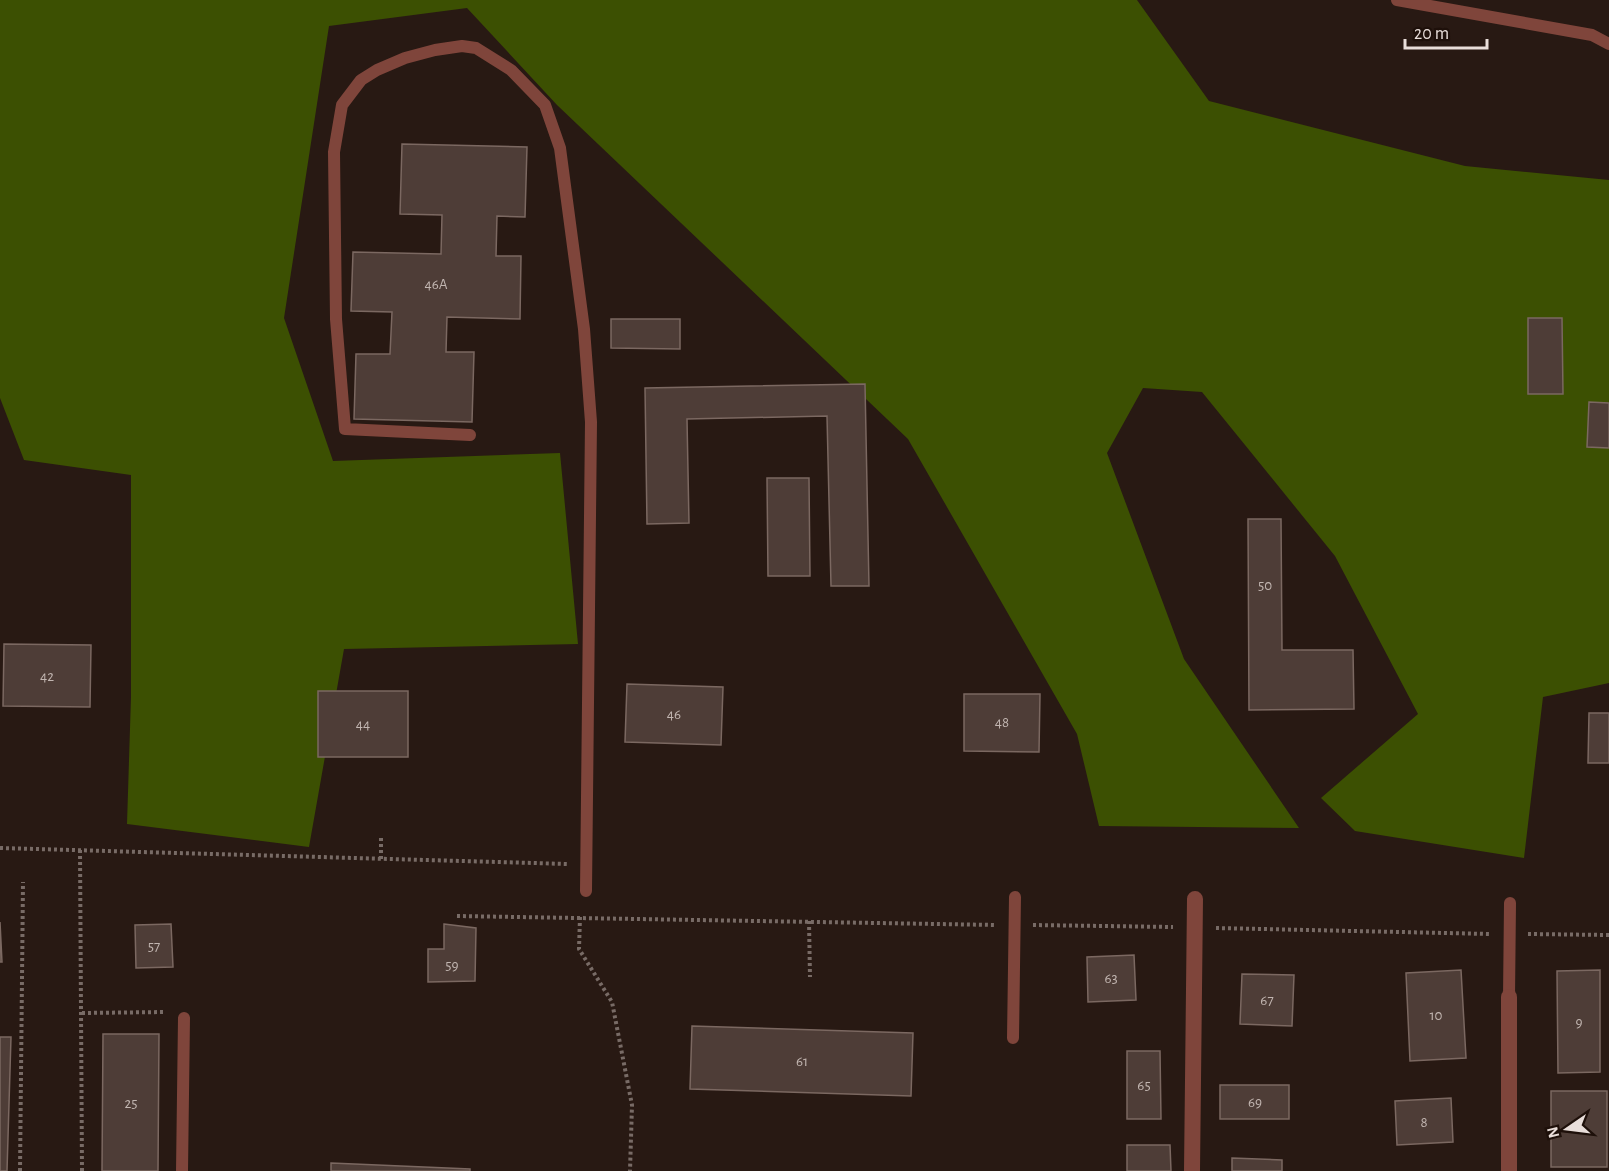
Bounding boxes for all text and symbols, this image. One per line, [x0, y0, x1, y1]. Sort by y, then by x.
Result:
scale bar [1405, 12, 1488, 50]
text: 20 m [1414, 25, 1449, 43]
house number: 46А [424, 277, 448, 292]
house number: 50 [1258, 578, 1272, 593]
house number: 42 [40, 669, 54, 684]
house number: 46 [667, 707, 681, 722]
house number: 48 [995, 715, 1009, 730]
house number: 44 [356, 717, 370, 732]
house number: 57 [148, 939, 160, 954]
house number: 59 [445, 958, 459, 973]
house number: 63 [1104, 971, 1118, 986]
house number: 67 [1260, 993, 1274, 1008]
house number: 10 [1429, 1008, 1443, 1023]
house number: 9 [1575, 1015, 1583, 1030]
house number: 61 [796, 1054, 808, 1069]
house number: 65 [1137, 1078, 1151, 1093]
house number: 69 [1248, 1095, 1262, 1110]
house number: 25 [124, 1096, 138, 1111]
north arrow [1537, 1099, 1597, 1159]
house number: 8 [1420, 1115, 1428, 1130]
text: N [1544, 1125, 1563, 1140]

